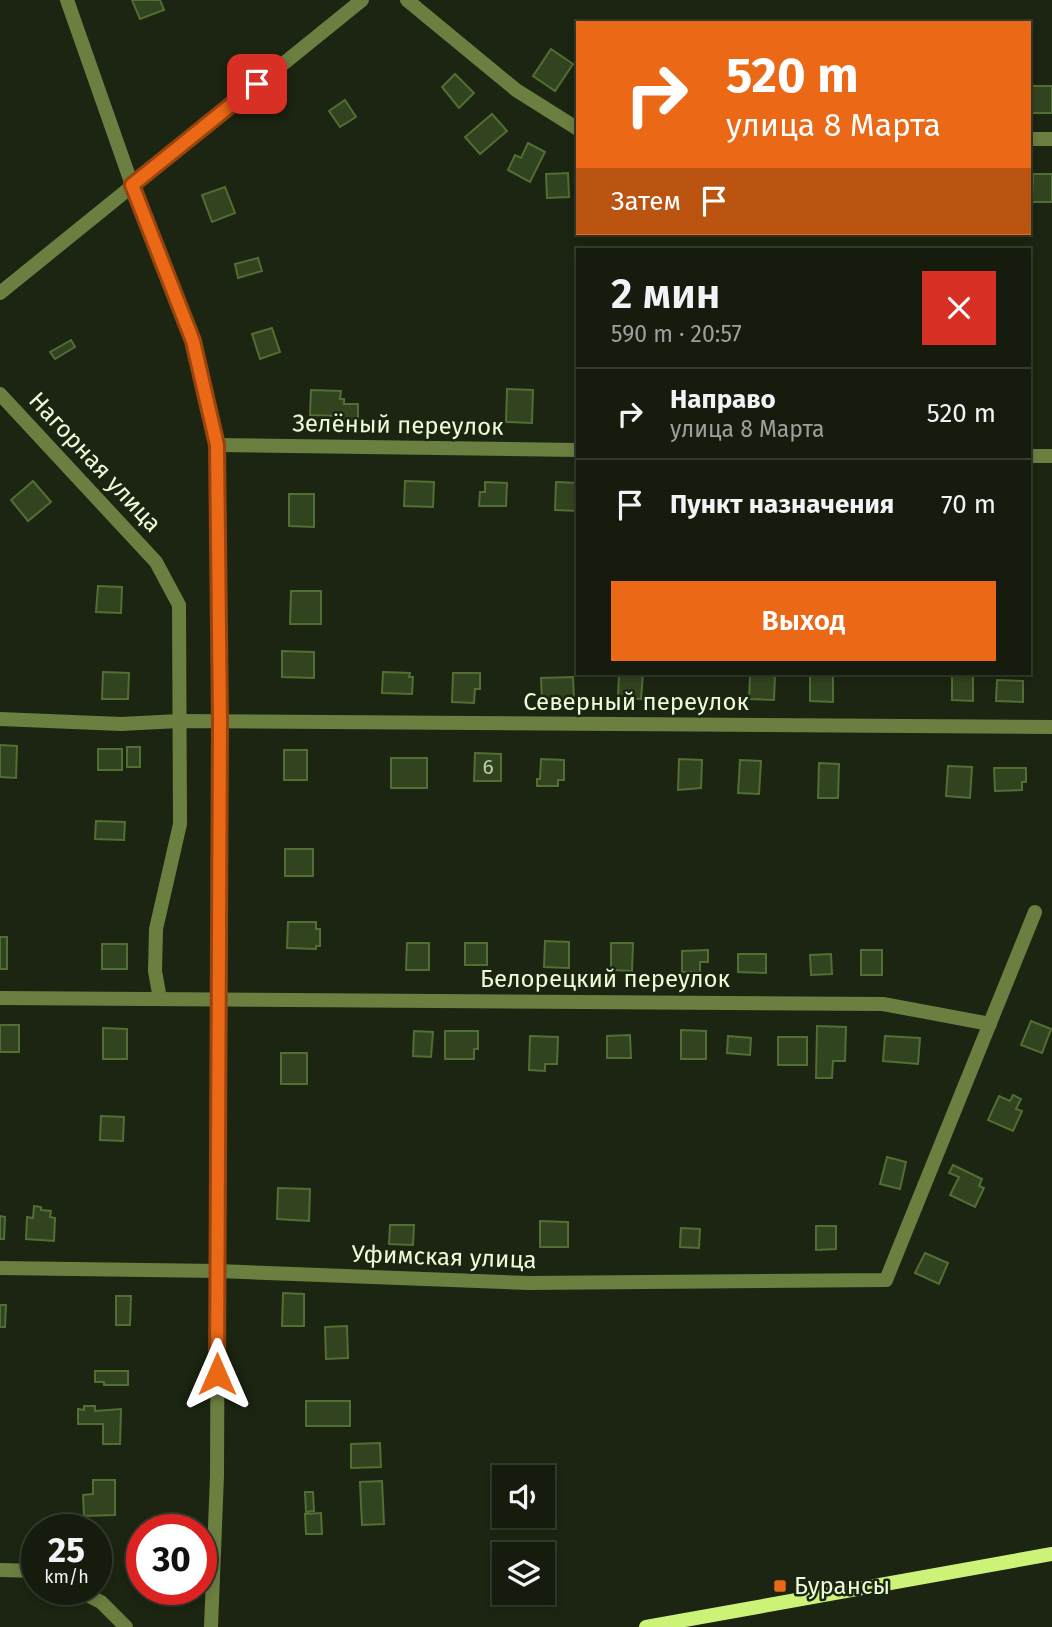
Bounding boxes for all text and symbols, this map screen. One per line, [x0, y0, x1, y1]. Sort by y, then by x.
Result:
text: 520 m [726, 46, 859, 105]
icon: right [611, 49, 702, 140]
pin [227, 54, 287, 114]
icon: arrive [238, 65, 276, 103]
text: улица 8 Марта [726, 106, 941, 144]
icon: arrive [695, 182, 733, 220]
text: Затем [611, 186, 681, 217]
text: 2 мин [611, 269, 721, 319]
button: close [922, 271, 996, 345]
text: 590 m · 20:57 [611, 320, 742, 348]
text: Направо [670, 384, 776, 415]
street label: Нагорная улица [23, 386, 167, 538]
icon: right [611, 395, 649, 433]
text: 520 m [927, 398, 996, 429]
street label: Зелёный переулок [292, 409, 504, 441]
text: улица 8 Марта [670, 415, 824, 443]
icon: arrive [611, 486, 649, 524]
text: Пункт назначения [670, 489, 894, 520]
text: 70 m [941, 489, 996, 520]
button: Выход [611, 581, 996, 661]
street label: Северный переулок [523, 688, 749, 716]
house number: 6 [482, 754, 494, 780]
street label: Белорецкий переулок [480, 965, 730, 993]
street label: Уфимская улица [351, 1240, 537, 1274]
position arrow [180, 1337, 254, 1411]
map controls [492, 1465, 555, 1605]
button: sound [492, 1465, 555, 1528]
speed limit sign: 30 [126, 1514, 217, 1605]
text: 25 [48, 1529, 85, 1571]
button: layers [492, 1542, 555, 1605]
text: km/h [44, 1566, 89, 1588]
place label: Бурансы [794, 1572, 890, 1600]
marker: Бурансы [772, 1578, 788, 1594]

